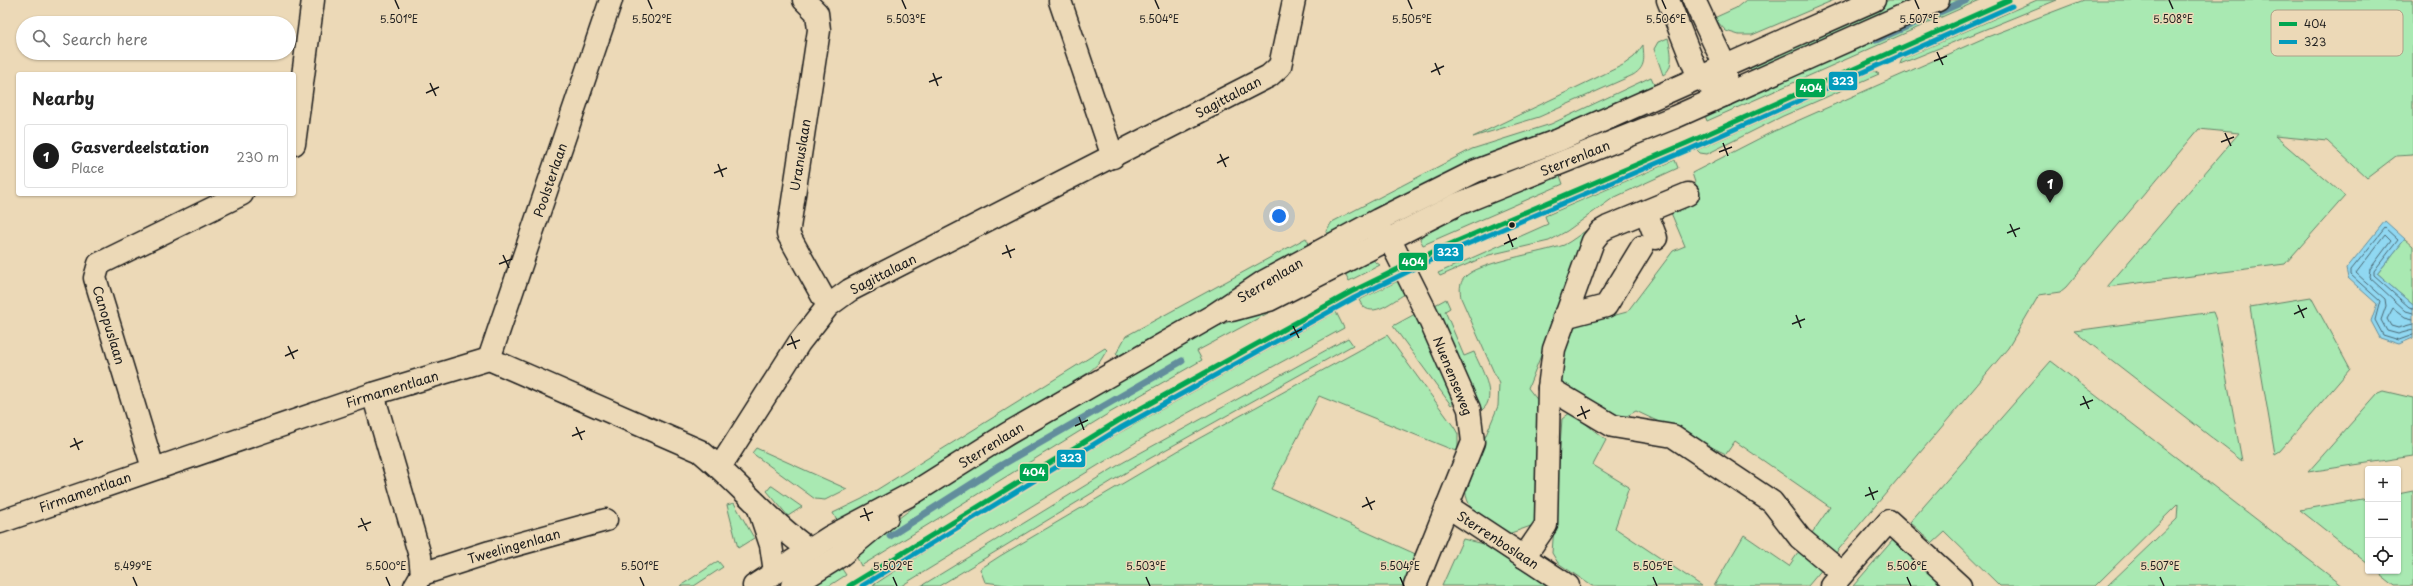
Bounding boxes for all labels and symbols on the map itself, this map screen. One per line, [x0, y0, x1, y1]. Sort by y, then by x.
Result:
legend [2271, 10, 2403, 56]
text: 5.501°E [380, 11, 418, 26]
text: 5.502°E [632, 11, 672, 26]
text: 5.503°E [886, 11, 926, 26]
text: 5.504°E [1139, 11, 1179, 26]
text: 5.505°E [1392, 11, 1432, 26]
text: 5.506°E [1646, 11, 1686, 26]
text: 5.507°E [1899, 11, 1939, 26]
text: 5.508°E [2153, 11, 2193, 26]
text: 404 [2304, 15, 2327, 32]
text: 323 [2304, 33, 2326, 50]
street label: Sagittalaan [1191, 71, 1264, 122]
line badge: 323 [1828, 71, 1858, 91]
text: 323 [1832, 72, 1855, 89]
line badge: 404 [1795, 78, 1826, 98]
text: 404 [1799, 79, 1823, 96]
street label: Uranuslaan [784, 117, 815, 192]
street label: Sterrenlaan [1537, 135, 1612, 180]
street label: Poolsterlaan [528, 140, 571, 219]
pin: 1 [2037, 170, 2063, 203]
your location [1269, 206, 1289, 226]
unlabelled marker [1507, 220, 1517, 230]
line badge: 323 [1433, 243, 1464, 262]
text: 323 [1437, 243, 1460, 260]
street label: Sagittalaan [846, 249, 919, 298]
line badge: 404 [1398, 252, 1428, 271]
street label: Sterrenlaan [1233, 253, 1306, 307]
text: 404 [1401, 253, 1425, 270]
street label: Canopuslaan [88, 283, 130, 367]
street label: Nuenenseweg [1429, 333, 1478, 418]
street label: Firmamentlaan [343, 365, 441, 412]
street label: Sterrenlaan [955, 417, 1027, 472]
line badge: 323 [1056, 449, 1086, 468]
text: 323 [1060, 449, 1083, 466]
line badge: 404 [1019, 463, 1049, 482]
text: 404 [1022, 463, 1046, 480]
street label: Firmamentlaan [36, 467, 133, 516]
street label: Sterrenboslaan [1454, 506, 1543, 573]
street label: Tweelingenlaan [465, 523, 562, 568]
text: 5.499°E [114, 558, 152, 573]
text: 5.500°E [366, 558, 406, 573]
text: 5.501°E [621, 558, 659, 573]
text: 5.502°E [873, 558, 913, 573]
text: 5.503°E [1126, 558, 1166, 573]
text: 5.504°E [1380, 558, 1420, 573]
text: 5.505°E [1633, 558, 1673, 573]
text: 5.506°E [1887, 558, 1927, 573]
text: 5.507°E [2140, 558, 2180, 573]

